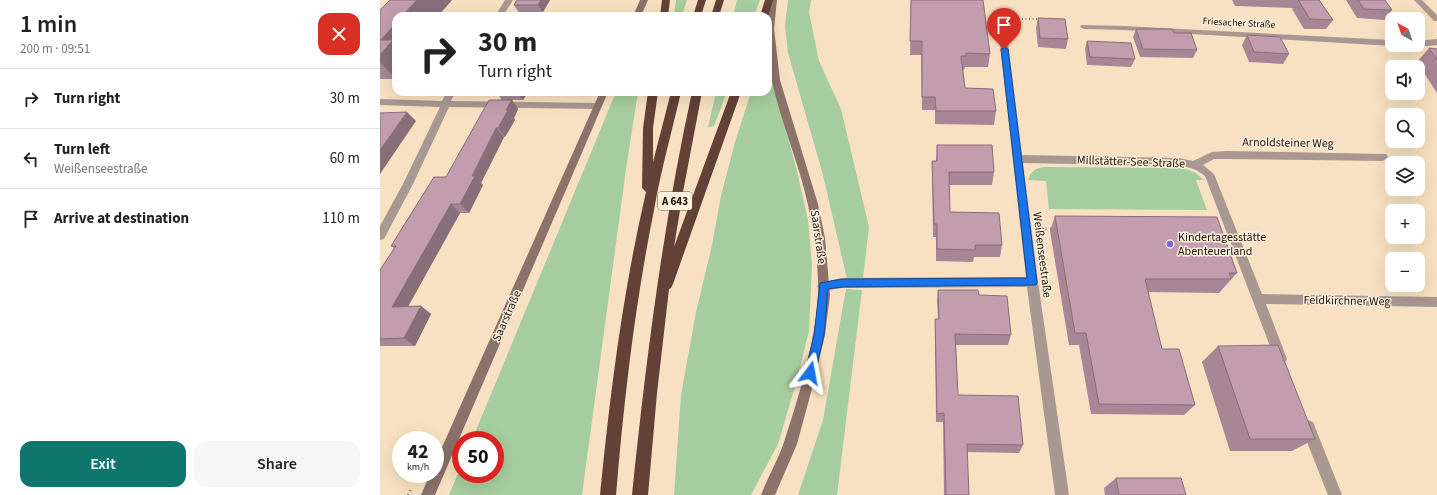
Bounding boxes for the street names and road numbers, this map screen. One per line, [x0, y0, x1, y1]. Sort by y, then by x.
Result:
street label: Friesacher Straße [1202, 14, 1276, 32]
street label: Arnoldsteiner Weg [1242, 134, 1334, 152]
street label: Millstätter-See-Straße [1077, 152, 1185, 172]
road number: A 643 [658, 192, 692, 210]
street label: Saarstraße [806, 209, 830, 265]
street label: Weißenseestraße [1028, 211, 1056, 299]
street label: Saarstraße [488, 288, 526, 344]
street label: Feldkirchner Weg [1303, 292, 1391, 310]

